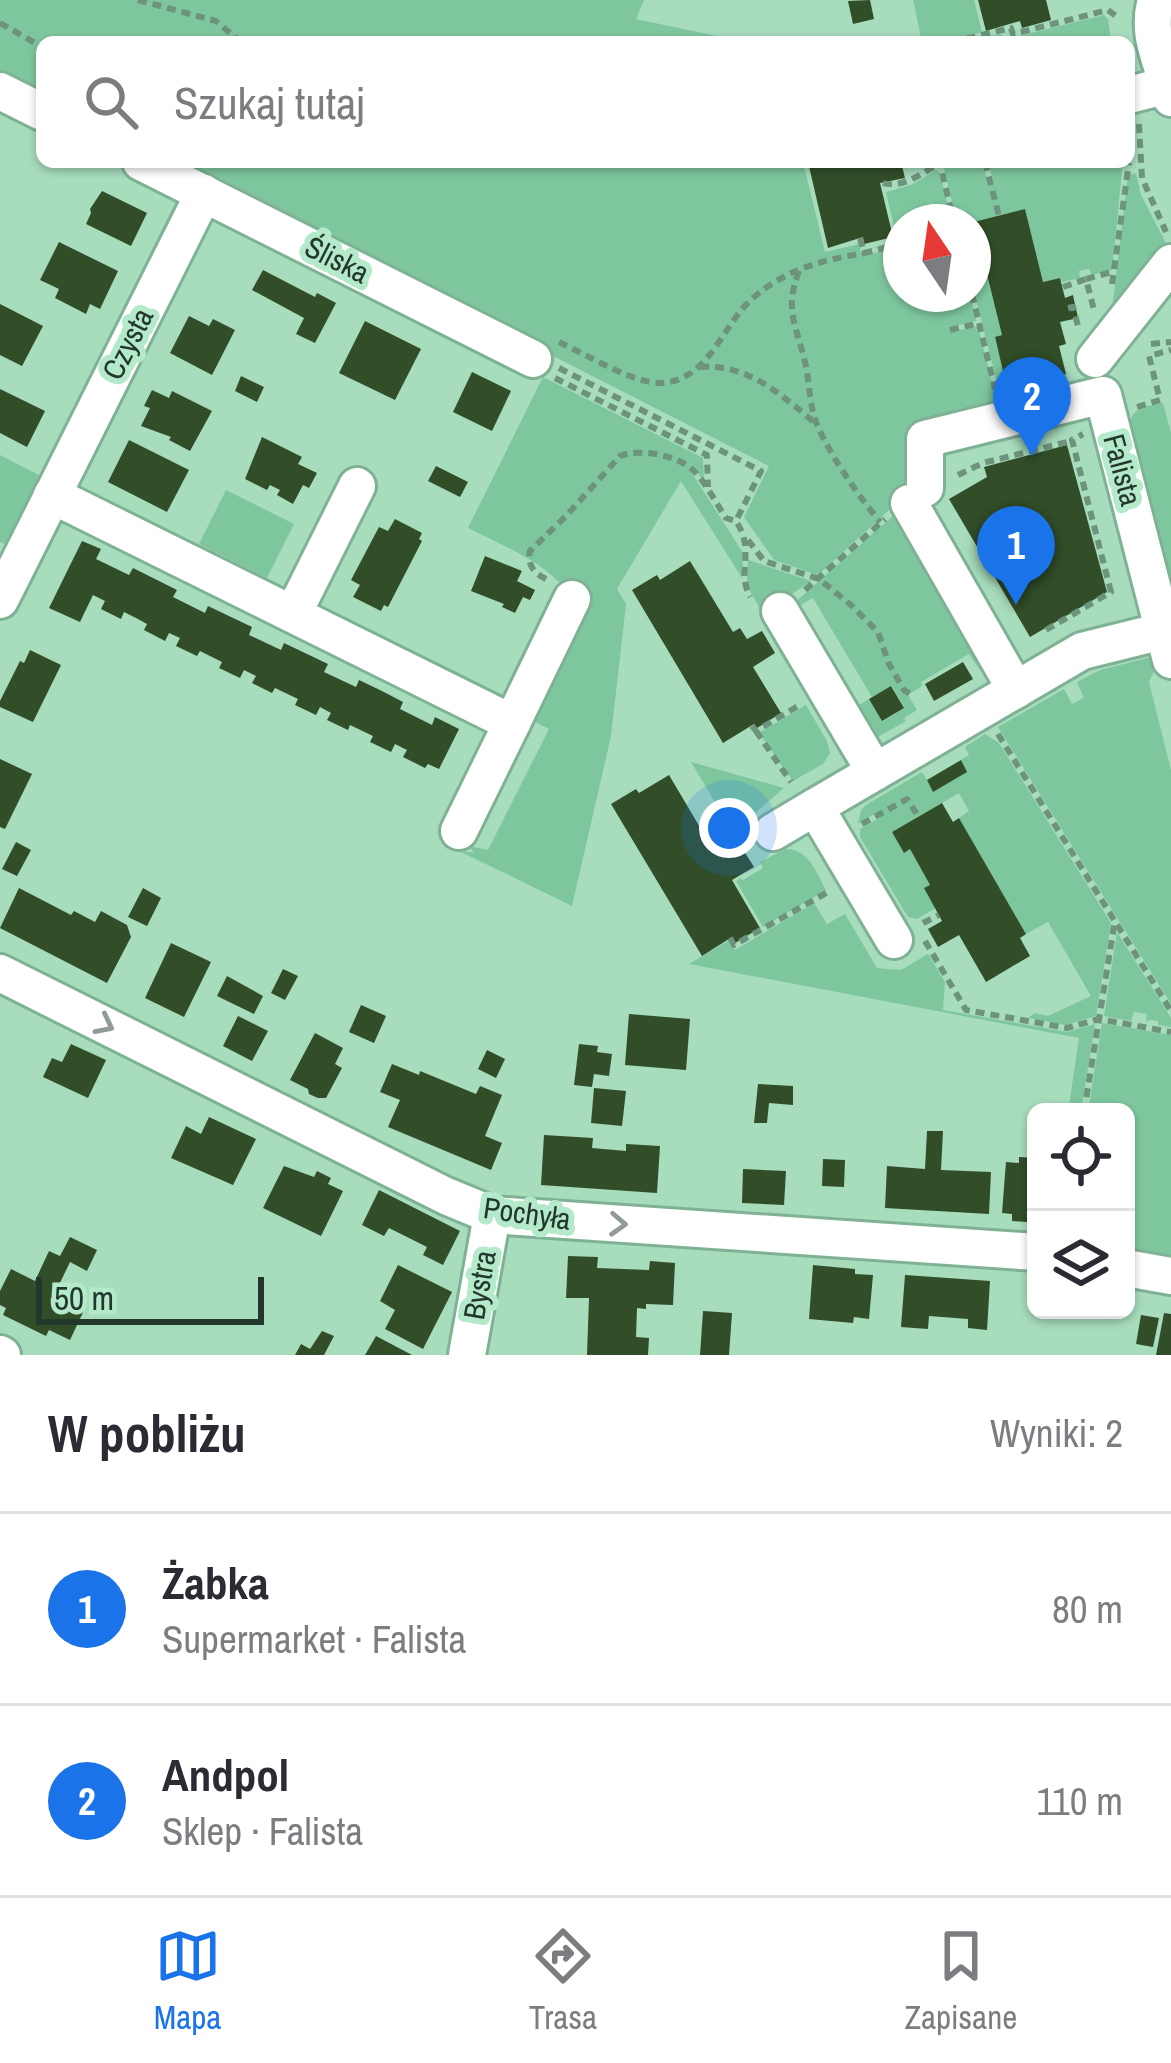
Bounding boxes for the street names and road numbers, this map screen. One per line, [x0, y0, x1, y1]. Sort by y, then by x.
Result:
street label: Śliska [299, 226, 377, 292]
street label: Czysta [92, 301, 162, 386]
street label: Falista [1094, 429, 1152, 510]
street label: Pochyła [481, 1187, 574, 1239]
street label: Bystra [453, 1247, 505, 1323]

